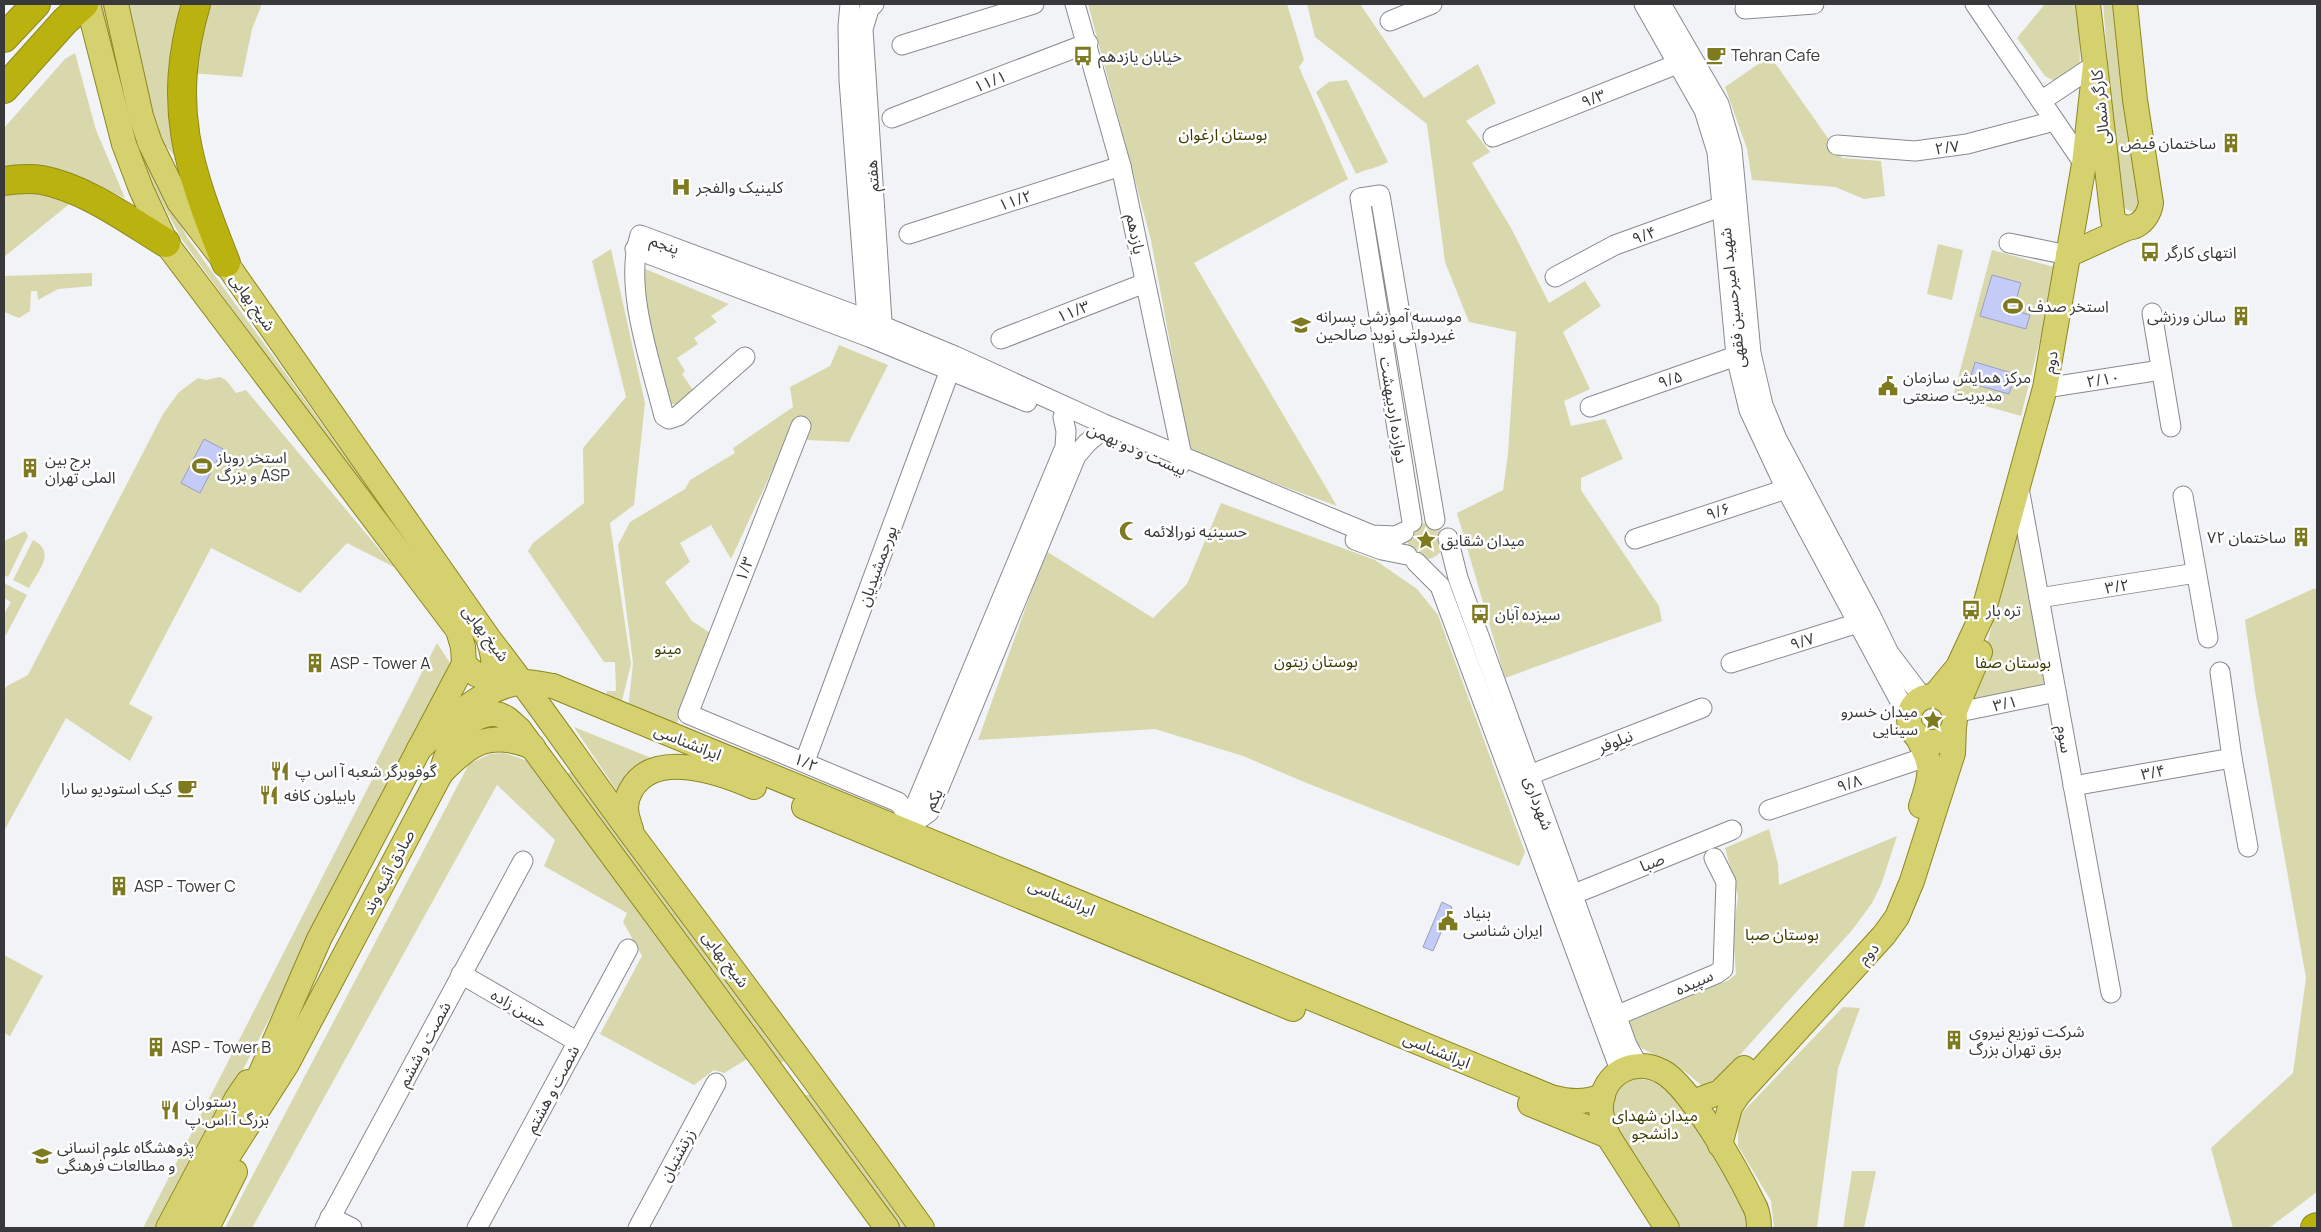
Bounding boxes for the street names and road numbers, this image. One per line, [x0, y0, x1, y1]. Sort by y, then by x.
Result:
street label: ۱۱/۱ [970, 65, 1010, 97]
street label: کارگر شمالی [2085, 68, 2115, 145]
street label: ۹/۳ [1578, 83, 1608, 113]
street label: ۲/۷ [1933, 135, 1961, 159]
street label: هفتم [860, 159, 886, 193]
street label: ۱۱/۲ [996, 184, 1034, 216]
street label: یازدهم [1119, 212, 1151, 256]
street label: ۹/۴ [1629, 220, 1659, 250]
street label: شهید امیرحسین فقهی [1714, 227, 1750, 369]
street label: پنجم [647, 229, 683, 261]
street label: شیخ بهایی [223, 269, 281, 336]
street label: ۱۱/۳ [1053, 295, 1093, 327]
street label: دوم [2037, 349, 2065, 375]
street label: دوازده اردیبهشت [1375, 355, 1413, 465]
street label: ۹/۵ [1655, 365, 1685, 393]
street label: ۲/۱۰ [2085, 366, 2121, 392]
street label: بیست و دو بهمن [1084, 417, 1190, 481]
street label: ۹/۶ [1703, 497, 1733, 525]
street label: پورجمشیدیان [852, 522, 902, 610]
street label: ۱/۳ [729, 554, 759, 584]
street label: ۳/۲ [2103, 573, 2131, 599]
street label: شیخ بهایی [456, 600, 515, 667]
street label: ۹/۷ [1787, 627, 1817, 655]
street label: ۳/۱ [1991, 690, 2019, 716]
street label: ایرانشناسی [651, 719, 725, 765]
street label: سوم [2050, 723, 2078, 755]
street label: نیلوفر [1593, 724, 1636, 758]
street label: ۱/۲ [790, 747, 822, 777]
street label: ۳/۴ [2139, 759, 2167, 785]
street label: ۹/۸ [1834, 769, 1864, 797]
street label: شهرداری [1519, 773, 1559, 833]
street label: یکم [918, 784, 950, 815]
street label: صادق آئینه وند [357, 826, 419, 918]
street label: صبا [1636, 847, 1668, 877]
street label: ایرانشناسی [1025, 873, 1099, 921]
street label: شیخ بهایی [696, 926, 755, 993]
street label: دوم [1852, 937, 1885, 970]
street label: سپیده [1671, 964, 1717, 1000]
street label: حسن زاده [487, 983, 551, 1033]
street label: شصت و ششم [392, 997, 458, 1092]
street label: ایرانشناسی [1400, 1027, 1474, 1073]
street label: شصت و هشتم [520, 1041, 586, 1138]
street label: زرتشتیان [654, 1125, 700, 1185]

